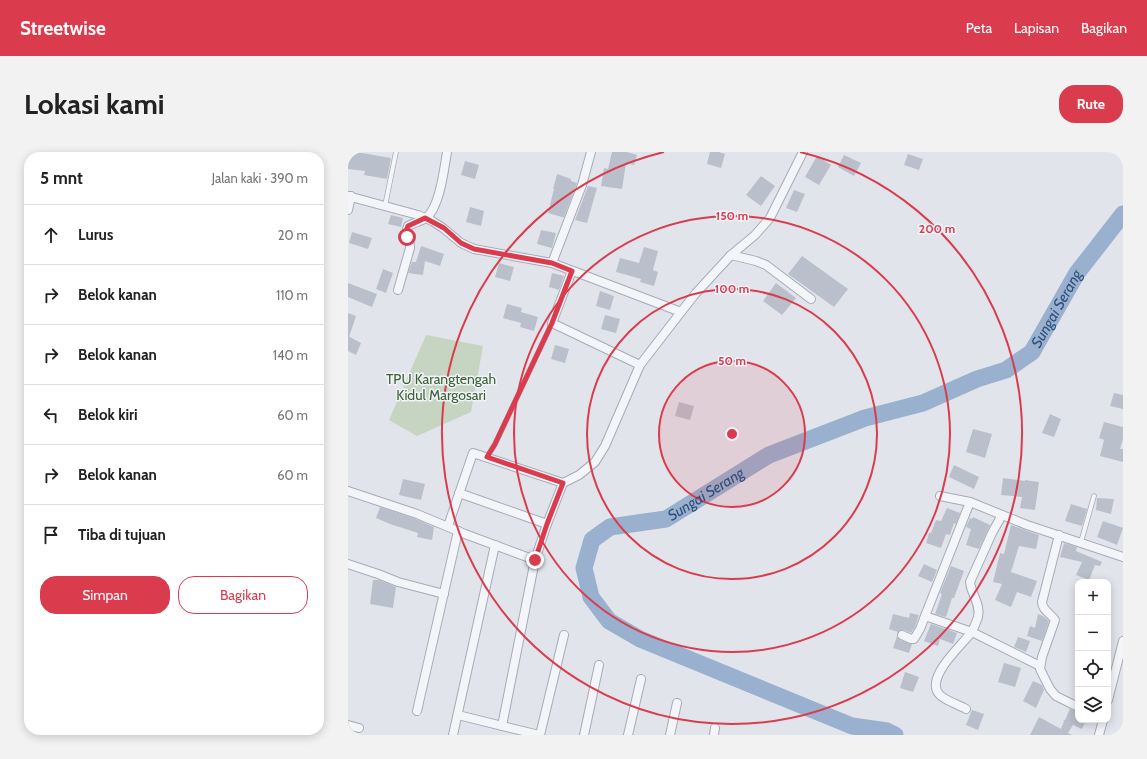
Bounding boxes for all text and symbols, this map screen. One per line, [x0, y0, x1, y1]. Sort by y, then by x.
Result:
text: Streetwise [20, 17, 106, 40]
text: Peta [966, 19, 992, 37]
text: Lapisan [1014, 19, 1059, 37]
text: Bagikan [1081, 19, 1127, 37]
button: Rute [1059, 85, 1123, 123]
text: Lokasi kami [24, 87, 164, 121]
text: 5 mnt [40, 168, 83, 188]
text: Jalan kaki · 390 m [212, 170, 308, 186]
text: 150 m [716, 208, 748, 223]
text: 200 m [919, 221, 955, 236]
icon: ahead [40, 224, 62, 246]
text: Lurus [78, 226, 113, 244]
text: 20 m [278, 227, 308, 243]
route start [398, 228, 416, 246]
water label: Sungai Serang [1027, 266, 1086, 351]
text: 100 m [715, 281, 749, 296]
icon: right [40, 284, 62, 306]
text: Belok kanan [78, 286, 157, 304]
text: 110 m [276, 287, 308, 303]
icon: right [40, 344, 62, 366]
text: Belok kanan [78, 346, 157, 364]
text: 140 m [273, 347, 308, 363]
text: 50 m [718, 353, 746, 368]
park label: TPU Karangtengah Kidul Margosari [386, 370, 496, 404]
icon: left [40, 404, 62, 426]
text: Belok kiri [78, 406, 138, 424]
text: 60 m [277, 407, 308, 423]
centre of rings [725, 427, 739, 441]
water label: Sungai Serang [664, 463, 748, 525]
icon: right [40, 464, 62, 486]
text: Belok kanan [78, 466, 157, 484]
text: 60 m [277, 467, 308, 483]
icon: arrive [40, 524, 62, 546]
text: Tiba di tujuan [78, 526, 166, 544]
route end [526, 551, 544, 569]
button: Simpan [40, 576, 170, 614]
button: Bagikan [178, 576, 308, 614]
map controls [1075, 579, 1111, 723]
button: + [1075, 579, 1111, 615]
button: − [1075, 615, 1111, 651]
button: locate [1075, 651, 1111, 687]
button: layers [1075, 687, 1111, 723]

